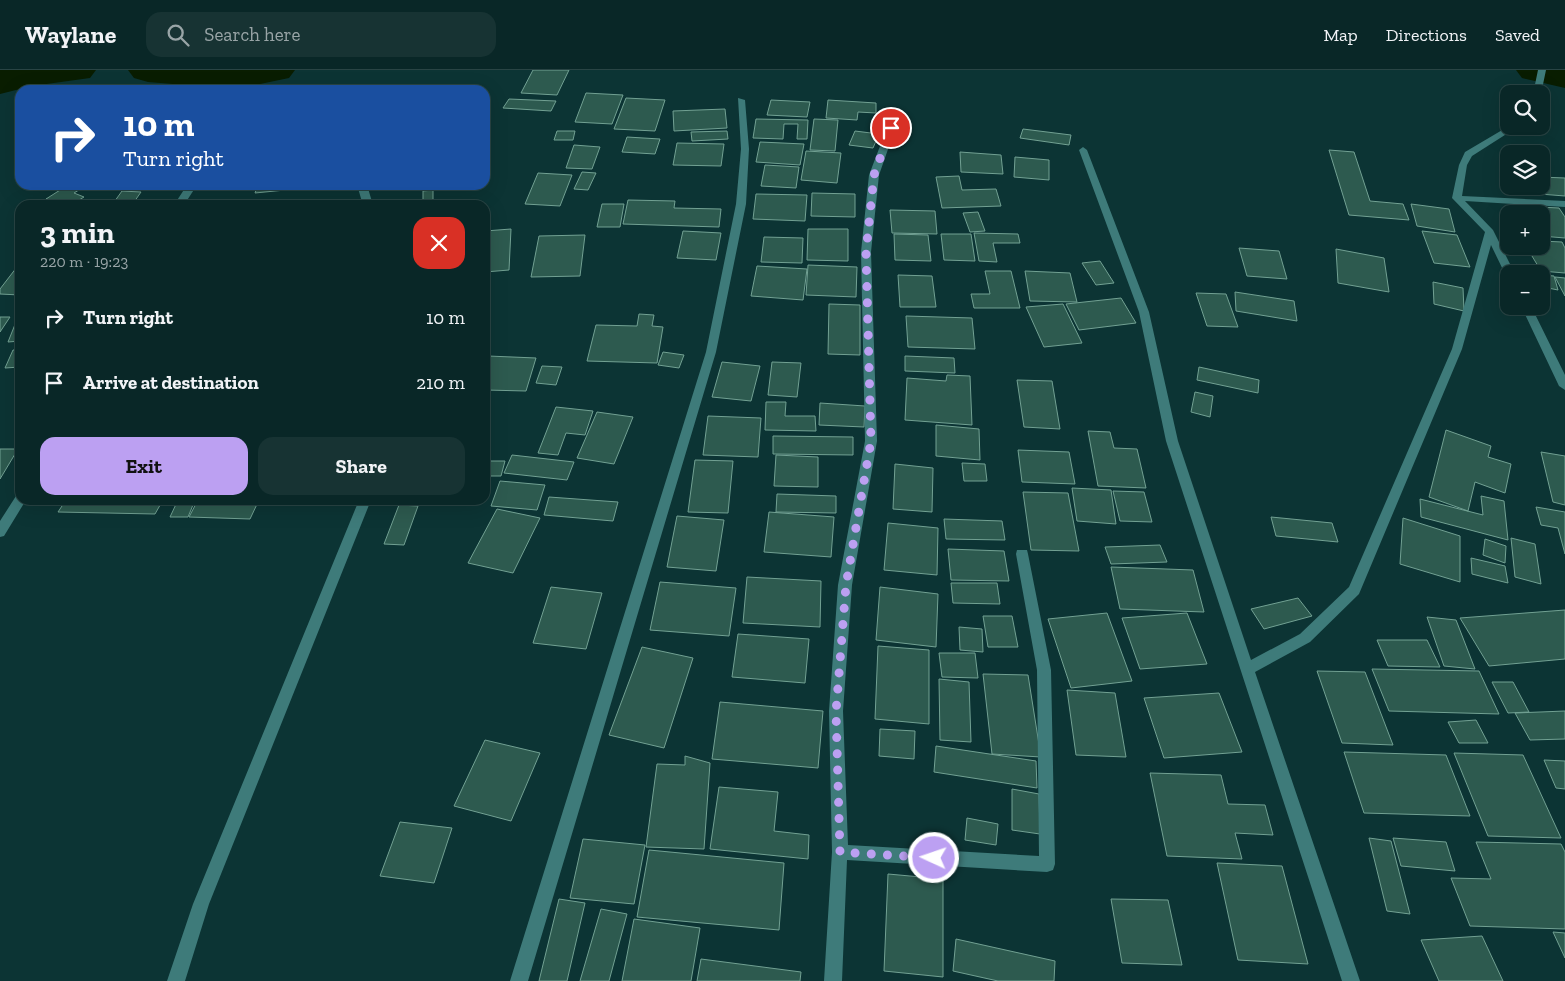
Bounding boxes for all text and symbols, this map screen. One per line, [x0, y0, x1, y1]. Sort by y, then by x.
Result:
search box [146, 12, 496, 57]
text: Waylane [25, 20, 116, 49]
icon: search [164, 21, 192, 49]
text: Search here [204, 23, 301, 46]
text: Map [1323, 24, 1358, 46]
text: Directions [1386, 24, 1467, 46]
text: Saved [1495, 24, 1540, 46]
map controls [1500, 85, 1550, 315]
button: search [1500, 85, 1550, 135]
text: 10 m [123, 103, 195, 145]
icon: right [40, 105, 105, 170]
pin [870, 107, 912, 149]
icon: arrive [877, 114, 905, 142]
text: Turn right [123, 145, 224, 172]
button: layers [1500, 145, 1550, 195]
button: + [1500, 205, 1550, 255]
text: 3 min [40, 215, 115, 251]
button: close [413, 217, 465, 269]
text: 220 m · 19:23 [40, 252, 128, 271]
button: − [1500, 265, 1550, 315]
icon: right [40, 304, 68, 332]
text: Turn right [83, 306, 173, 329]
text: 10 m [426, 306, 465, 329]
icon: arrive [40, 369, 68, 397]
text: Arrive at destination [83, 371, 259, 394]
text: 210 m [416, 371, 465, 394]
button: Exit [40, 437, 248, 495]
button: Share [258, 437, 465, 495]
position arrow [907, 831, 959, 883]

